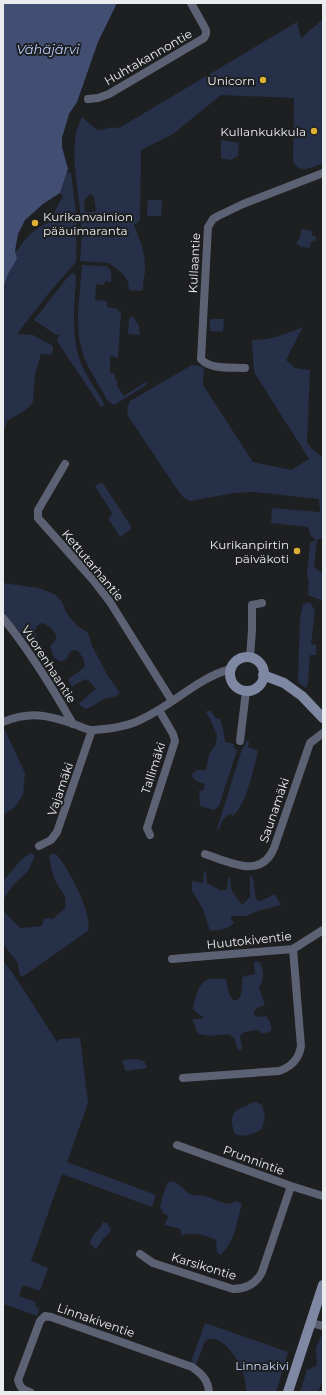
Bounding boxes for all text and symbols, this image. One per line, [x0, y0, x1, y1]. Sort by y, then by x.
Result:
street label: Huhtakannontie [101, 26, 195, 88]
water label: Vähäjärvi [16, 41, 80, 57]
place label: Unicorn [207, 73, 255, 88]
marker: Unicorn [258, 75, 268, 85]
place label: Kullankukkula [220, 124, 306, 139]
marker: Kullankukkula [309, 126, 319, 136]
place label: Kurikanvainion pääuimaranta [43, 209, 133, 238]
marker: Kurikanvainion pääuimaranta [30, 218, 40, 228]
street label: Kullaantie [185, 232, 203, 294]
street label: Kettutarhantie [59, 526, 127, 604]
place label: Kurikanpirtin päiväkoti [210, 537, 289, 566]
marker: Kurikanpirtin päiväkoti [292, 546, 302, 556]
street label: Vuorenhaantie [18, 622, 80, 706]
street label: Tallimäki [138, 740, 168, 796]
street label: Vajamäki [44, 760, 76, 818]
street label: Saunamäki [256, 775, 292, 845]
street label: Huutokiventie [206, 928, 292, 952]
street label: Prunnintie [221, 1142, 287, 1178]
street label: Karsikontie [170, 1249, 238, 1283]
street label: Linnakiventie [55, 1300, 137, 1340]
park label: Linnakivi [235, 1358, 289, 1373]

